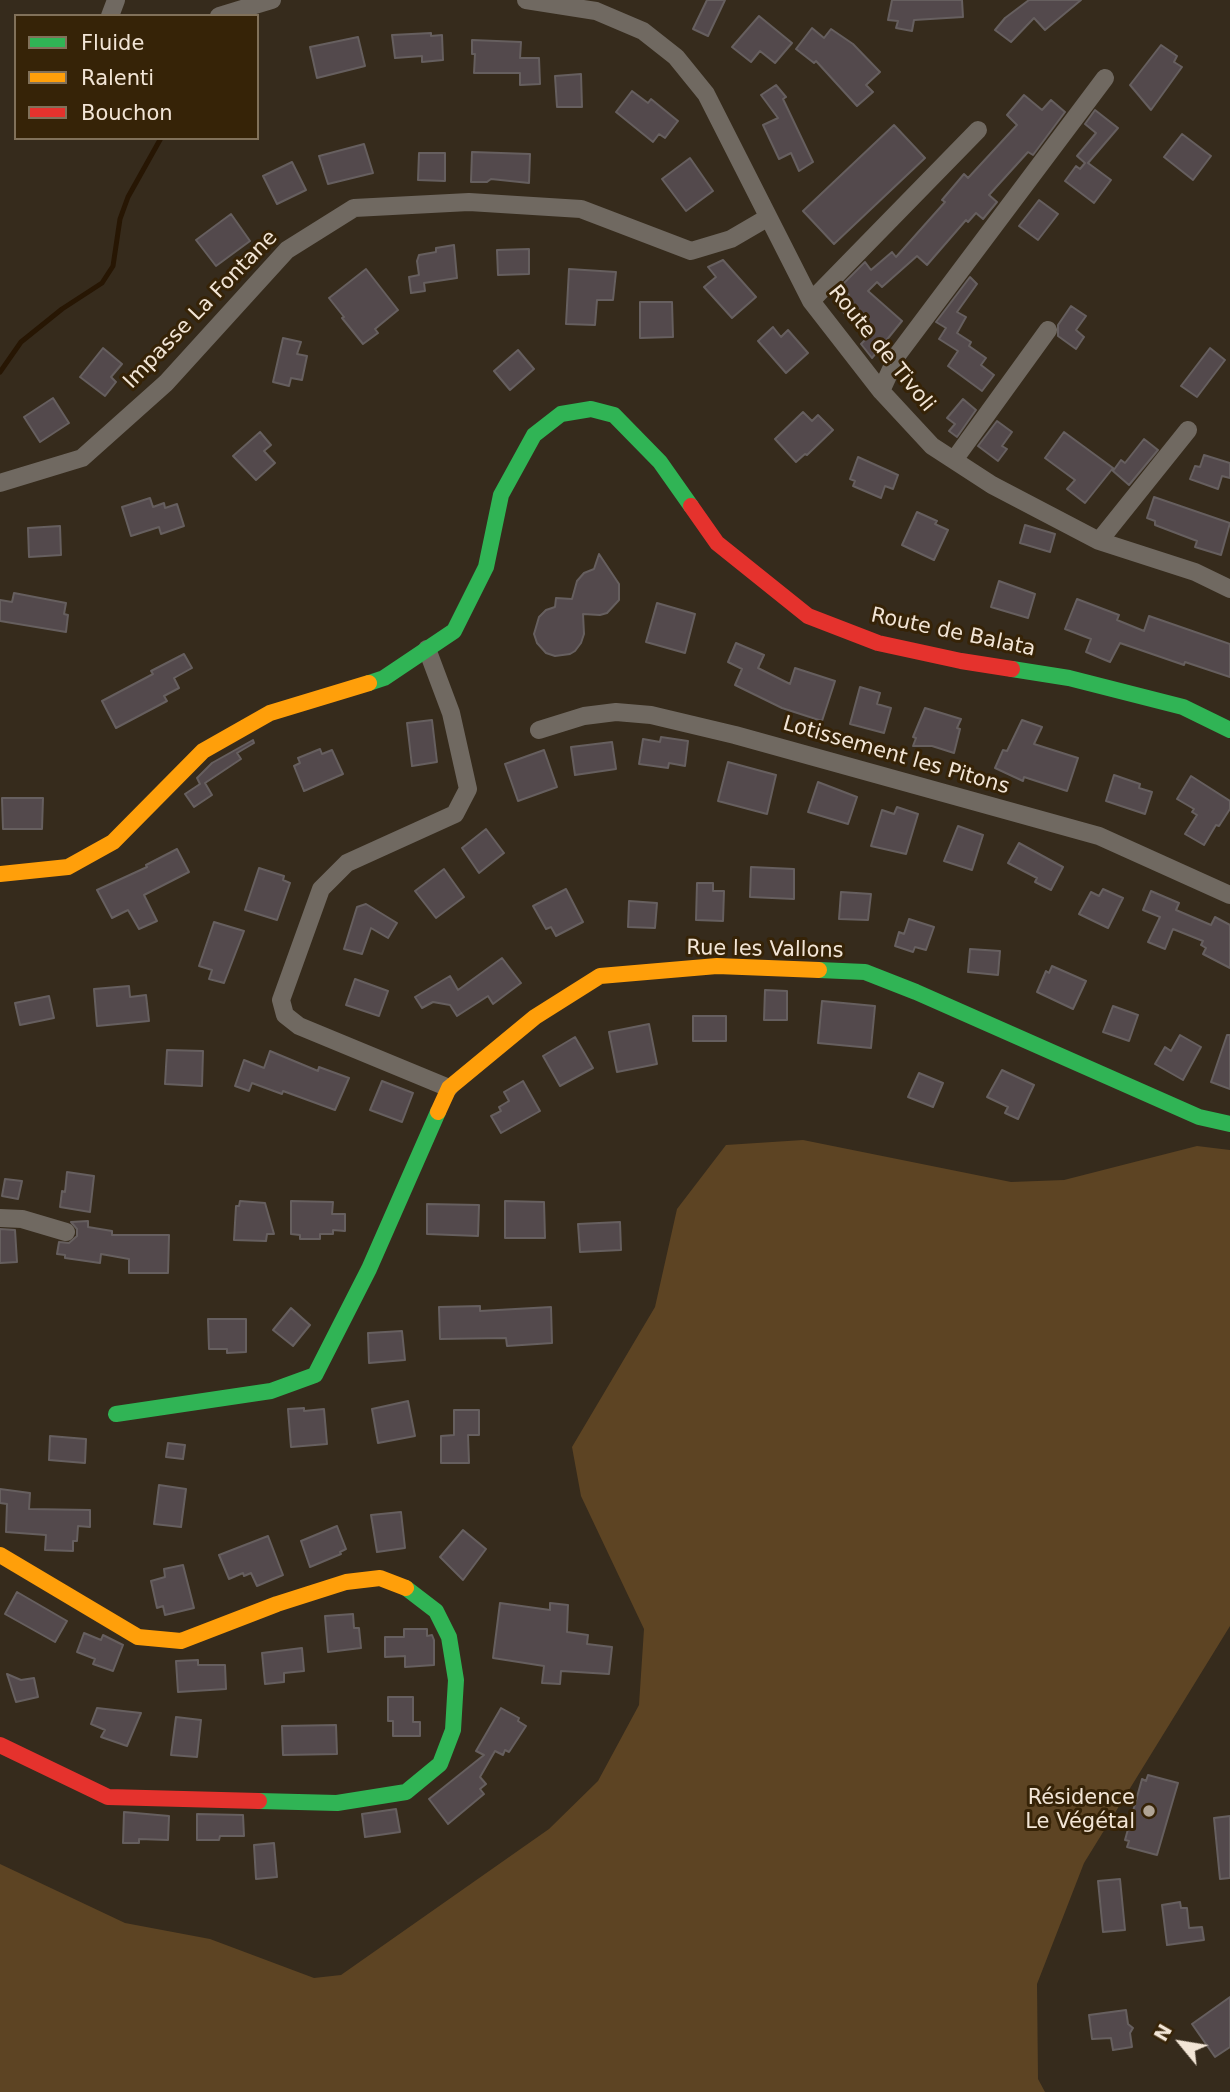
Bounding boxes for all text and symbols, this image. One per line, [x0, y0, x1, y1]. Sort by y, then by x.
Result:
legend [14, 14, 259, 140]
text: Fluide [81, 31, 144, 55]
text: Ralenti [81, 66, 154, 90]
text: Bouchon [81, 101, 173, 125]
street label: Impasse La Fontane [119, 226, 283, 394]
street label: Route de Tivoli [822, 281, 940, 417]
street label: Route de Balata [868, 603, 1038, 663]
street label: Lotissement les Pitons [780, 712, 1012, 800]
street label: Rue les Vallons [686, 936, 844, 964]
place label: Résidence Le Végétal [1025, 1786, 1135, 1836]
marker: Résidence Le Végétal [1141, 1803, 1157, 1819]
north arrow [1146, 2008, 1216, 2078]
text: N [1149, 2020, 1176, 2045]

